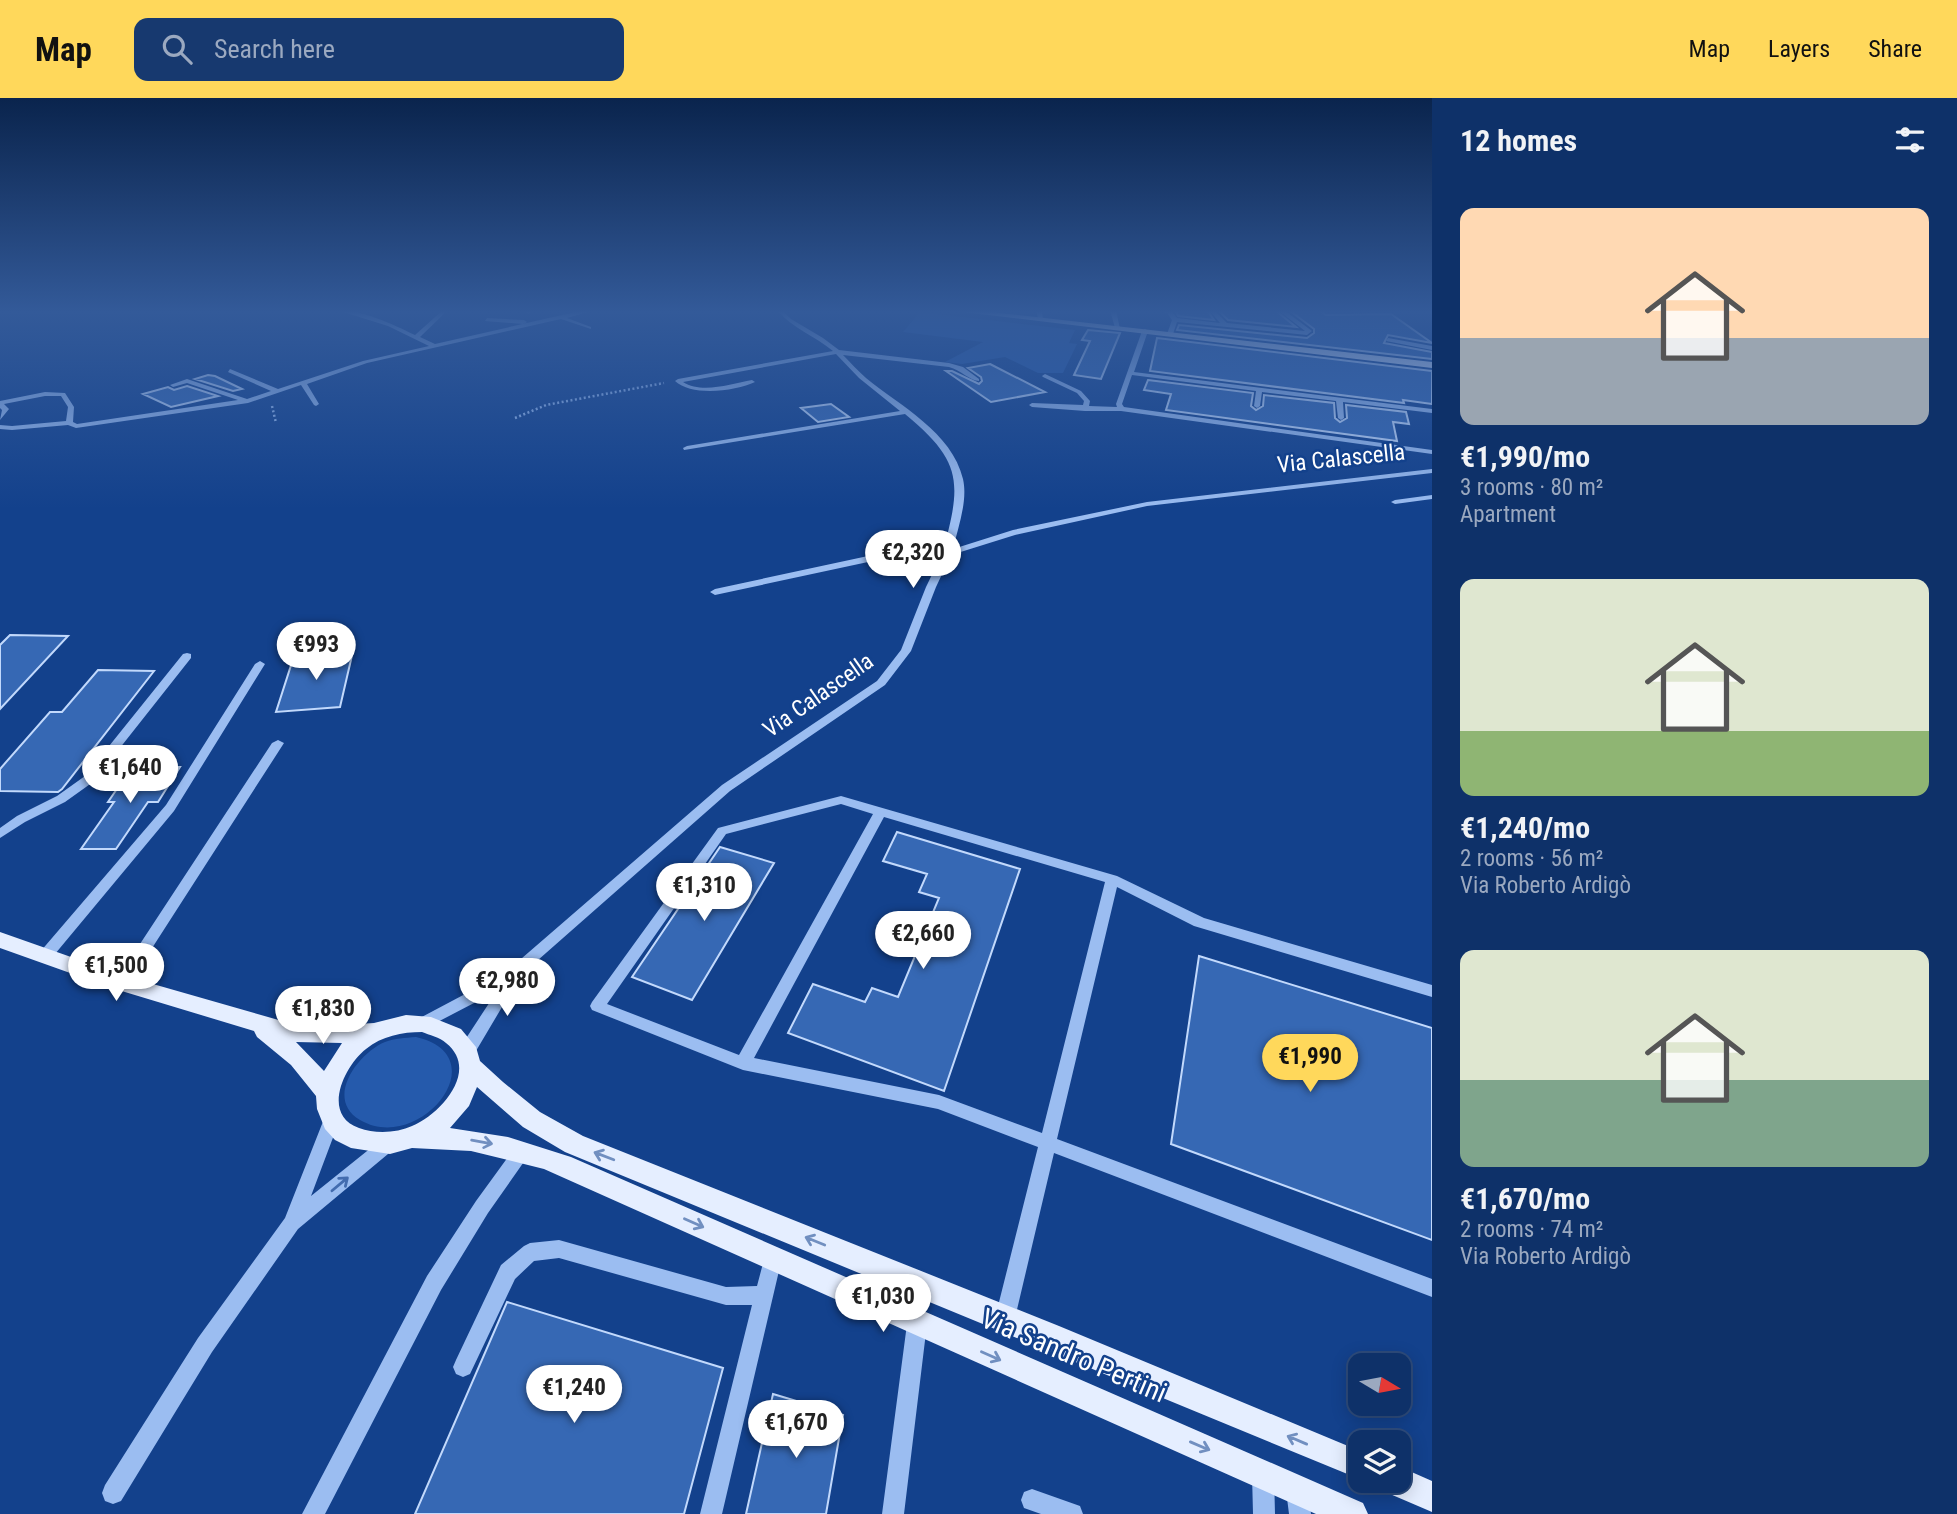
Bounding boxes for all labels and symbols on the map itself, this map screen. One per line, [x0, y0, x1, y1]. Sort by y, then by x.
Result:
street label: Via Calascella [1276, 438, 1406, 479]
pin: €2,320 [856, 531, 970, 590]
pin: €993 [275, 622, 357, 682]
street label: Via Calascella [758, 648, 879, 743]
pin: €1,640 [73, 746, 187, 805]
pin: €1,310 [647, 864, 761, 923]
pin: €2,660 [866, 912, 980, 971]
pin: €1,500 [59, 944, 173, 1003]
pin: €2,980 [450, 958, 564, 1018]
pin: €1,830 [266, 986, 380, 1046]
pin: €1,990 [1253, 1034, 1367, 1094]
one-way arrow [470, 1136, 493, 1149]
one-way arrow [593, 1149, 615, 1161]
one-way arrow [331, 1176, 349, 1192]
one-way arrow [683, 1217, 704, 1230]
one-way arrow [804, 1234, 826, 1247]
pin: €1,030 [826, 1274, 940, 1334]
street label: Via Sandro Pertini [976, 1301, 1172, 1409]
one-way arrow [980, 1350, 1002, 1363]
north arrow [1348, 1353, 1410, 1416]
pin: €1,240 [517, 1366, 631, 1425]
pin: €1,670 [739, 1400, 853, 1460]
one-way arrow [1287, 1433, 1308, 1446]
one-way arrow [1189, 1440, 1211, 1453]

